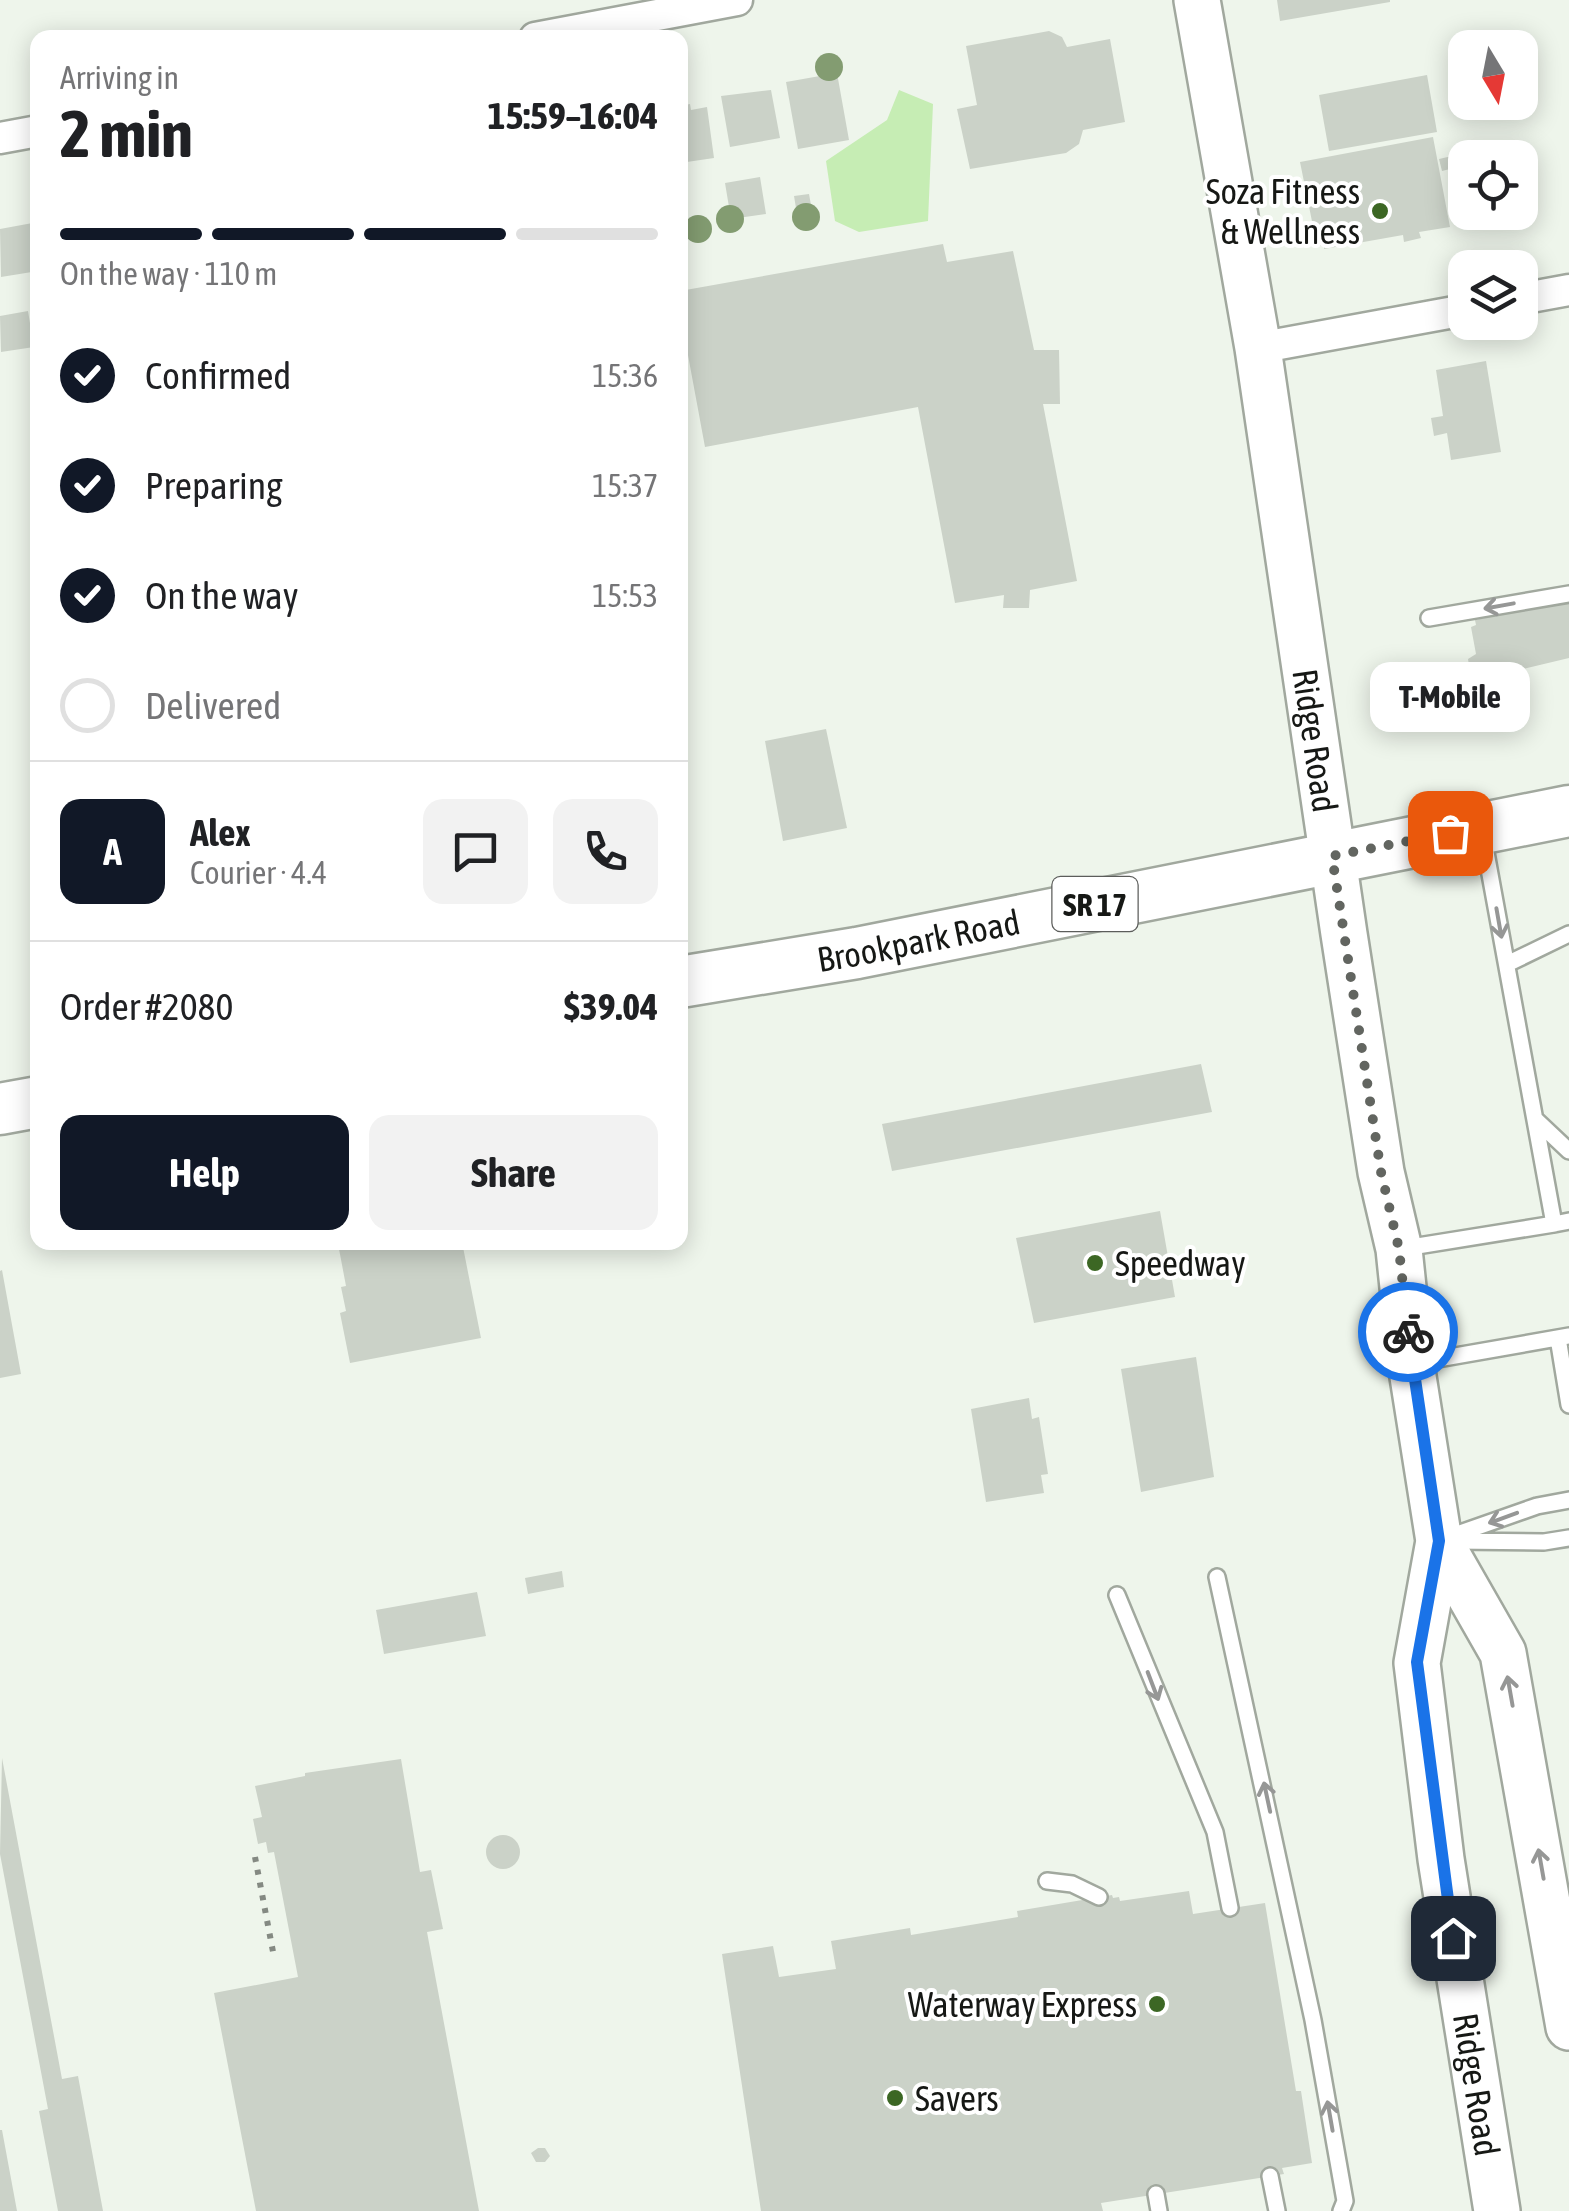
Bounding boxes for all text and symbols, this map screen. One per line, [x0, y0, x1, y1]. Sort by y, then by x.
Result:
north arrow [1448, 30, 1538, 120]
map controls [1448, 30, 1538, 340]
text: Arriving in [60, 59, 179, 96]
text: 15:59–16:04 [488, 94, 658, 137]
text: 2 min [60, 96, 193, 171]
button: locate [1448, 140, 1538, 230]
place label: Soza Fitness & Wellness [1206, 171, 1360, 251]
marker: Soza Fitness & Wellness [1369, 200, 1391, 222]
button: layers [1448, 250, 1538, 340]
text: On the way · 110 m [60, 255, 277, 292]
icon: check [60, 348, 115, 403]
text: Confirmed [145, 354, 291, 397]
text: 15:36 [592, 357, 658, 394]
icon: check [60, 458, 115, 513]
text: Preparing [145, 464, 283, 507]
text: 15:37 [592, 467, 658, 504]
icon: check [60, 568, 115, 623]
text: On the way [145, 574, 298, 617]
text: 15:53 [592, 577, 658, 614]
one-way arrow [1483, 597, 1516, 616]
callout: T-Mobile [1370, 663, 1530, 733]
street label: Ridge Road [1285, 666, 1346, 815]
text: T-Mobile [1399, 678, 1501, 715]
text: Delivered [145, 684, 281, 727]
pin [1408, 791, 1493, 876]
button: chat [423, 799, 528, 904]
button: phone [553, 799, 658, 904]
icon: bag [1423, 806, 1478, 861]
text: Alex [190, 811, 251, 854]
text: A [103, 830, 122, 873]
text: Courier · 4.4 [190, 854, 327, 891]
road number: SR 17 [1052, 877, 1138, 931]
street label: Brookpark Road [814, 901, 1023, 979]
one-way arrow [1490, 907, 1509, 939]
text: Order #2080 [60, 985, 233, 1028]
text: $39.04 [564, 985, 658, 1028]
button: Help [60, 1115, 349, 1230]
button: Share [369, 1115, 658, 1230]
place label: Speedway [1115, 1243, 1246, 1283]
marker: Speedway [1084, 1252, 1106, 1274]
courier [1358, 1282, 1458, 1382]
icon: bike [1381, 1305, 1436, 1360]
one-way arrow [1489, 1510, 1520, 1528]
one-way arrow [1145, 1670, 1163, 1700]
one-way arrow [1500, 1675, 1519, 1708]
one-way arrow [1257, 1782, 1276, 1814]
one-way arrow [1531, 1848, 1550, 1881]
pin [1411, 1896, 1496, 1981]
icon: home [1426, 1911, 1481, 1966]
place label: Waterway Express [908, 1984, 1137, 2024]
marker: Waterway Express [1146, 1993, 1168, 2015]
street label: Ridge Road [1446, 2010, 1508, 2159]
place label: Savers [915, 2078, 999, 2118]
marker: Savers [884, 2087, 906, 2109]
one-way arrow [1320, 2100, 1339, 2133]

